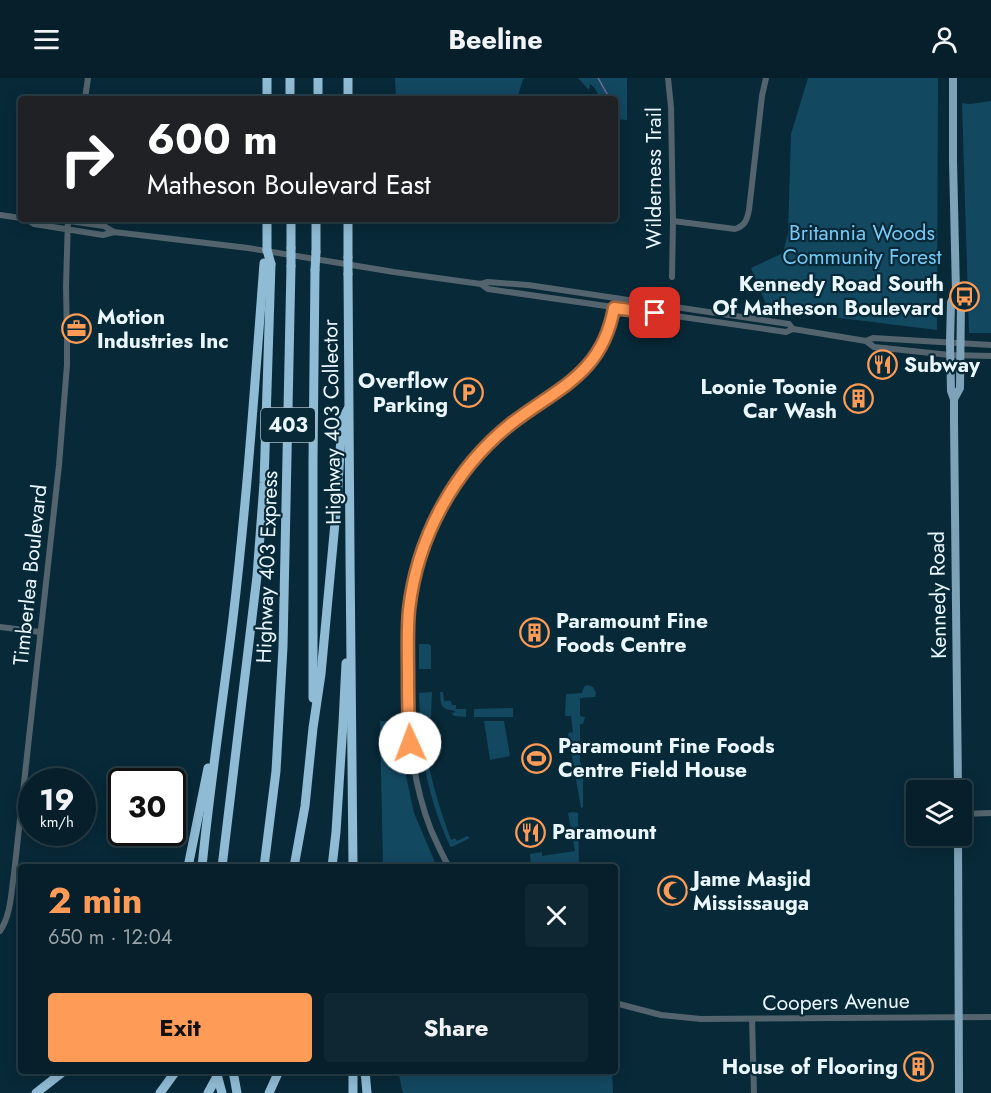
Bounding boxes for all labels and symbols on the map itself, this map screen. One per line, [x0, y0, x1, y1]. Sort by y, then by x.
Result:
street label: Wilderness Trail [639, 107, 669, 249]
park label: Britannia Woods Community Forest [782, 218, 942, 272]
place label: Kennedy Road South Of Matheson Boulevard [712, 269, 944, 323]
bus stop icon: Kennedy Road South Of Matheson Boulevard [949, 280, 981, 312]
pin [629, 287, 680, 338]
place label: Motion Industries Inc [97, 302, 229, 356]
office icon: Motion Industries Inc [60, 313, 92, 345]
street label: Highway 403 Collector [315, 318, 349, 525]
restaurant icon: Subway [867, 349, 899, 381]
place label: Subway [904, 350, 981, 380]
place label: Overflow Parking [358, 366, 449, 420]
place label: Loonie Toonie Car Wash [701, 372, 837, 426]
parking icon: Overflow Parking [453, 377, 485, 409]
building icon: Loonie Toonie Car Wash [842, 383, 874, 415]
road number: 403 [261, 408, 315, 442]
street label: Highway 403 Express [249, 470, 285, 664]
street label: Timberlea Boulevard [6, 483, 54, 667]
street label: Kennedy Road [922, 531, 954, 659]
place label: Paramount Fine Foods Centre [556, 606, 708, 660]
building icon: Paramount Fine Foods Centre [519, 617, 551, 649]
position arrow [378, 711, 442, 775]
place label: Paramount Fine Foods Centre Field House [558, 731, 775, 785]
sports icon: Paramount Fine Foods Centre Field House [521, 742, 553, 774]
speed limit sign: 30 [108, 768, 186, 846]
restaurant icon: Paramount [515, 816, 547, 848]
place label: Paramount [552, 817, 656, 847]
place label: Jame Masjid Mississauga [689, 864, 811, 918]
mosque icon: Jame Masjid Mississauga [656, 875, 688, 907]
street label: Coopers Avenue [762, 986, 910, 1018]
building icon: House of Flooring [903, 1051, 935, 1083]
place label: House of Flooring [722, 1052, 898, 1082]

